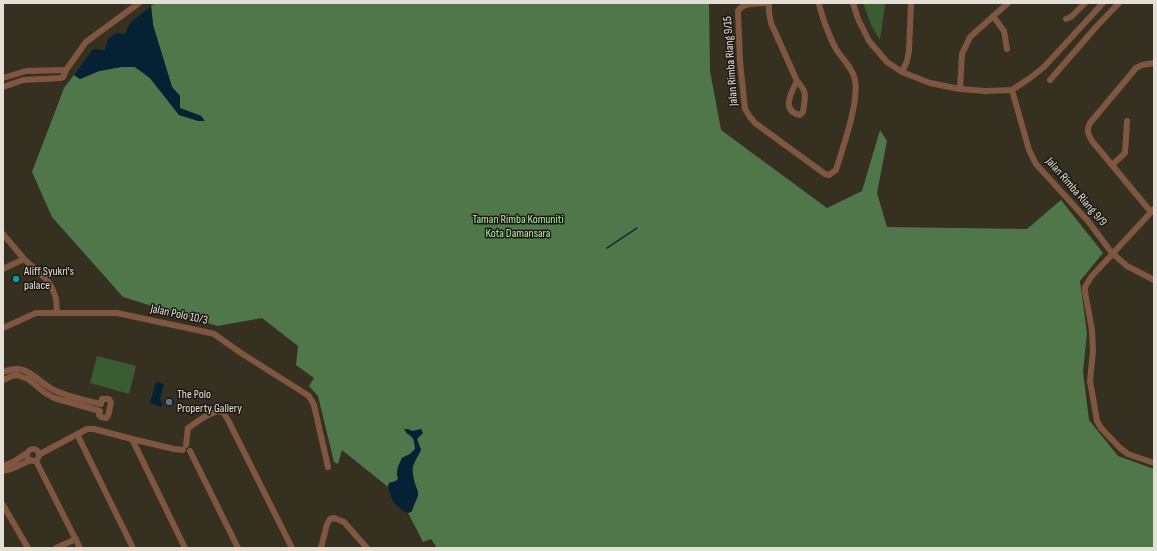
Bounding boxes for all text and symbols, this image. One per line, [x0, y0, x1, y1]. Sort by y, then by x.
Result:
street label: Jalan Rimba Riang 9/15 [721, 16, 741, 106]
street label: Jalan Rimba Riang 9/9 [1042, 155, 1110, 229]
park label: Taman Rimba Komuniti Kota Damansara [472, 213, 564, 241]
place label: Aliff Syukri's palace [24, 265, 74, 293]
marker: Aliff Syukri's palace [11, 274, 21, 284]
street label: Jalan Polo 10/3 [149, 302, 209, 328]
place label: The Polo Property Gallery [177, 388, 242, 416]
marker: The Polo Property Gallery [164, 397, 174, 407]

